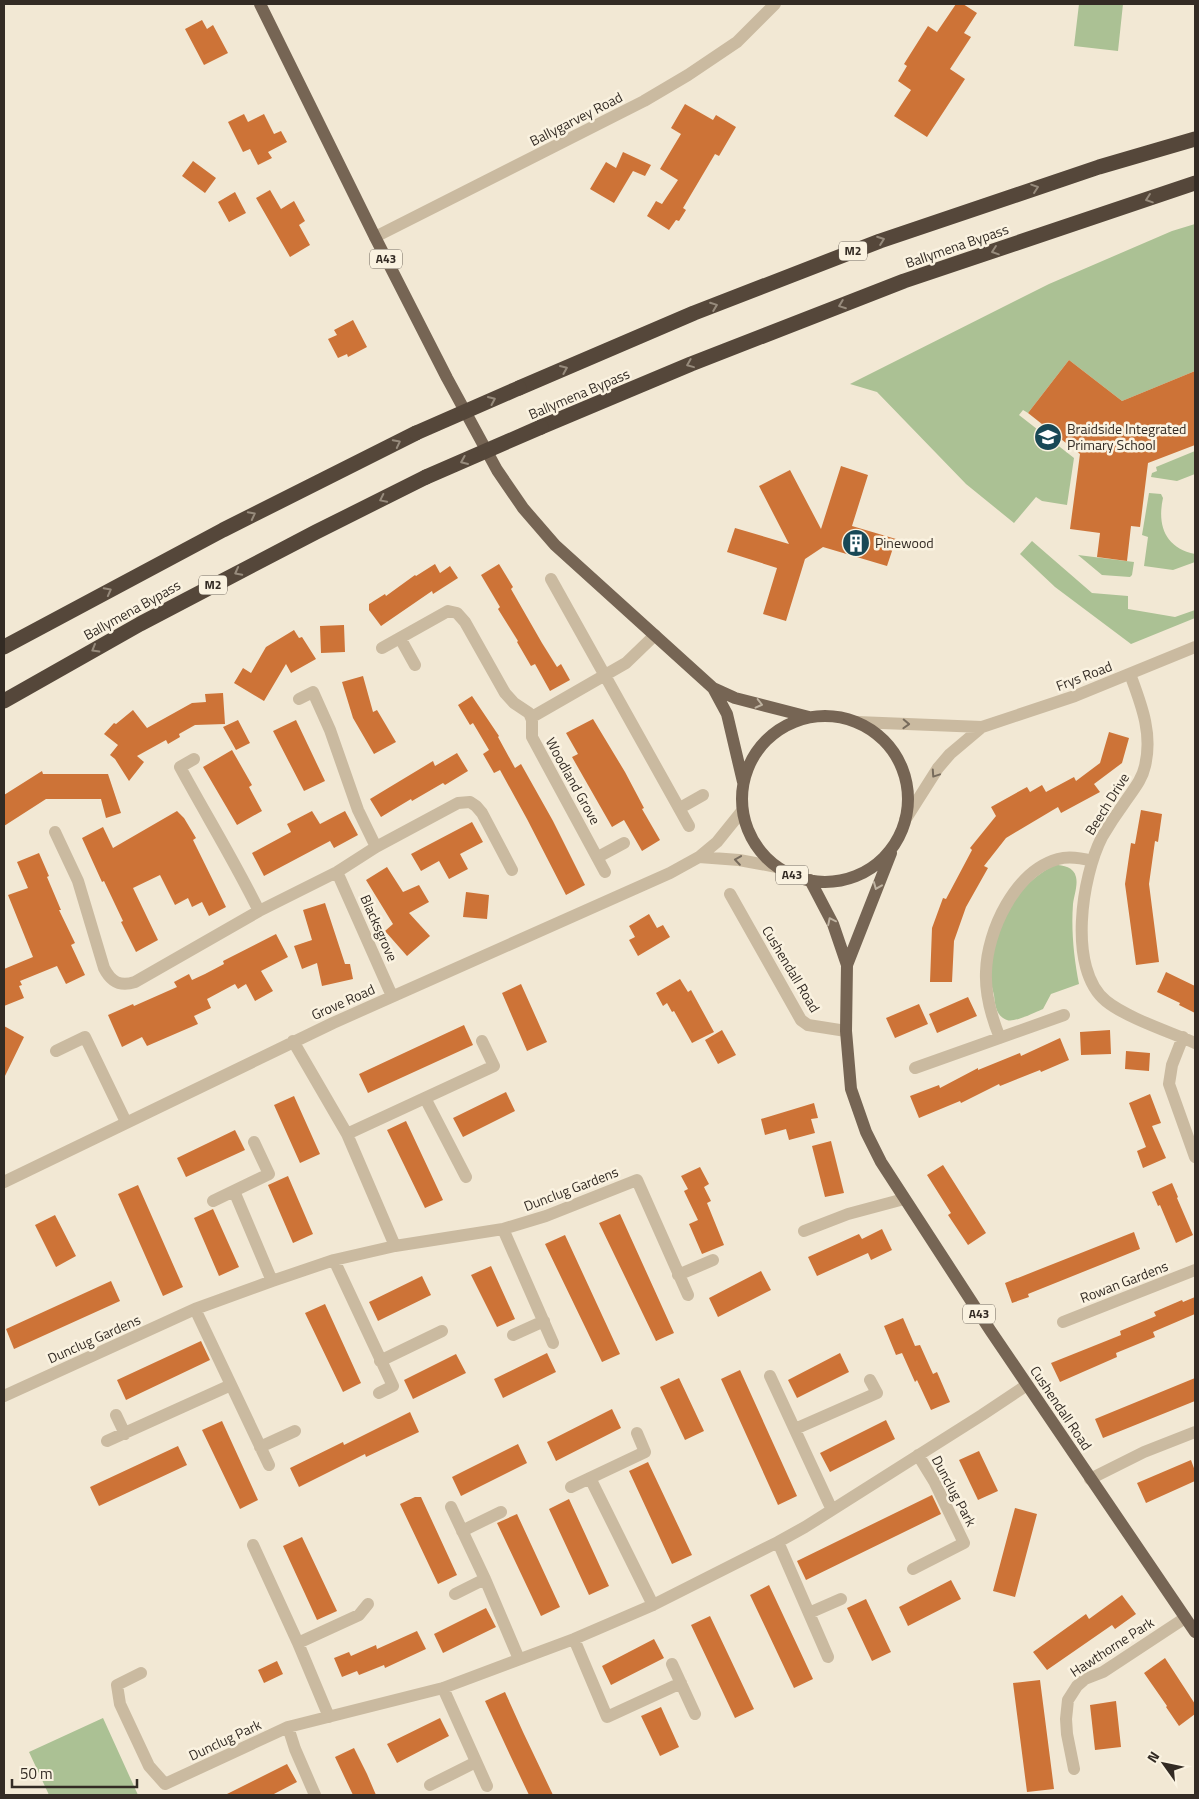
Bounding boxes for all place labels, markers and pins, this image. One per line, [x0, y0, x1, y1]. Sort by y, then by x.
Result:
place label: Braidside Integrated Primary School [1067, 418, 1186, 455]
school or university icon: Braidside Integrated Primary School [1033, 422, 1063, 452]
building icon: Pinewood [841, 528, 871, 558]
place label: Pinewood [875, 532, 934, 553]

